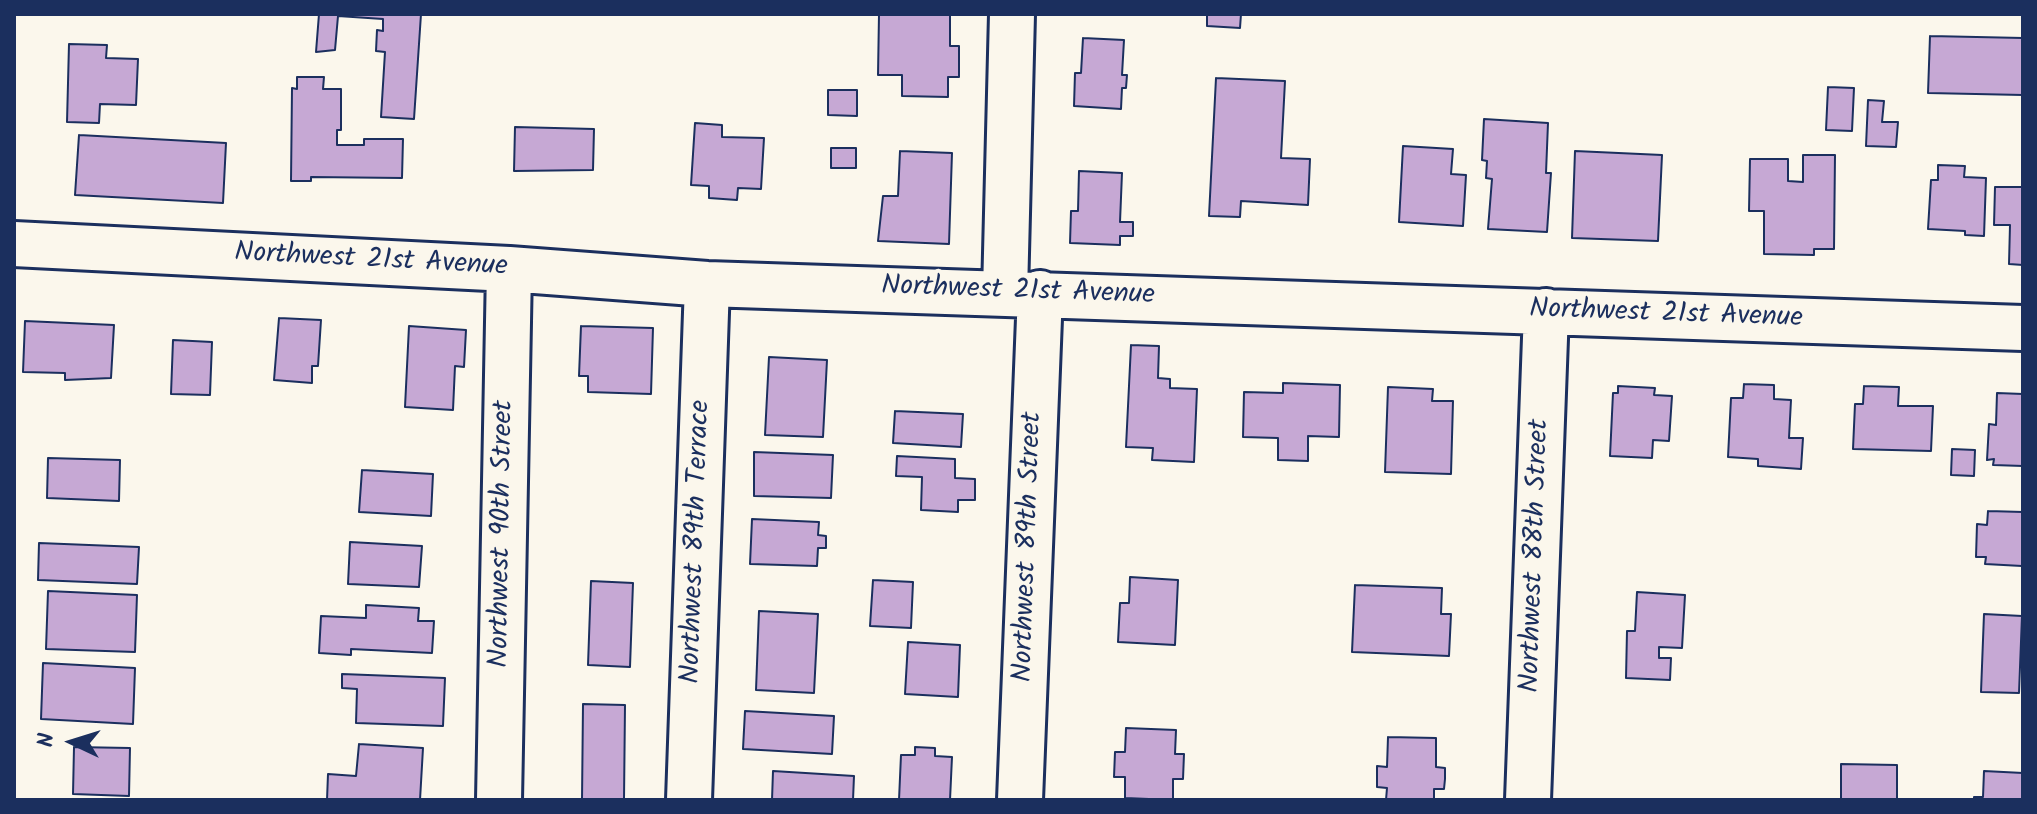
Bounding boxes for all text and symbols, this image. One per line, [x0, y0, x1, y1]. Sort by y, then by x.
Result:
street label: Northwest 21st Avenue [233, 238, 509, 286]
street label: Northwest 21st Avenue [881, 271, 1155, 315]
street label: Northwest 21st Avenue [1529, 294, 1803, 338]
street label: Northwest 89th Terrace [676, 399, 720, 685]
street label: Northwest 90th Street [485, 400, 523, 668]
street label: Northwest 89th Street [1008, 411, 1052, 683]
street label: Northwest 88th Street [1515, 419, 1559, 693]
north arrow [32, 702, 112, 782]
text: N [30, 732, 66, 748]

